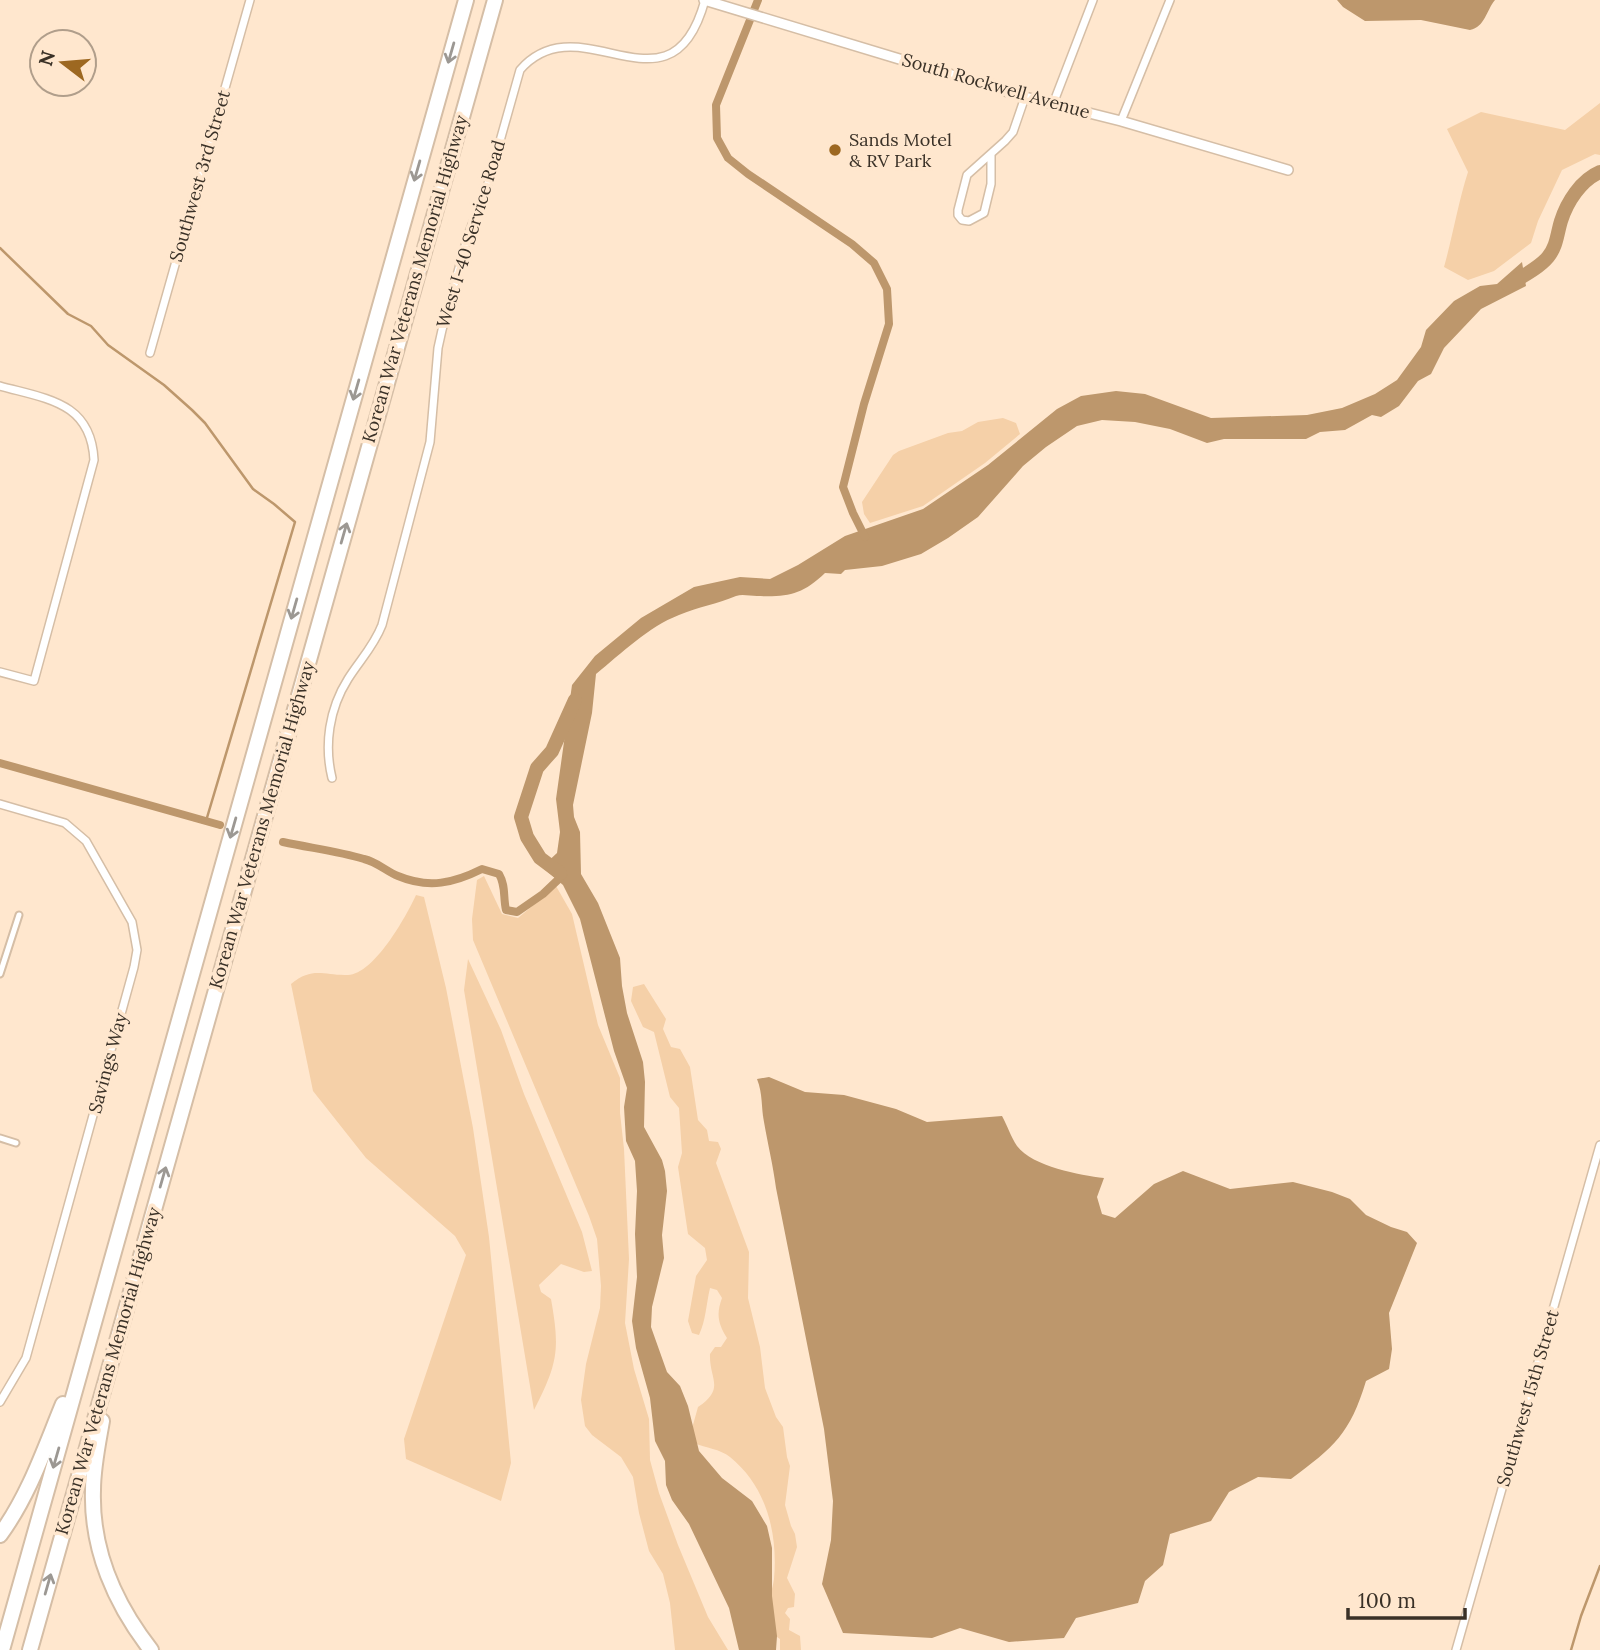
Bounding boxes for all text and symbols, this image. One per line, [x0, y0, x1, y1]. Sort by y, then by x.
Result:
north arrow [28, 28, 98, 98]
one-way arrow [443, 42, 456, 64]
text: N [33, 48, 60, 69]
street label: South Rockwell Avenue [899, 48, 1093, 123]
street label: Southwest 3rd Street [164, 87, 235, 264]
street label: Korean War Veterans Memorial Highway [357, 112, 473, 445]
place label: Sands Motel & RV Park [849, 128, 952, 172]
street label: West I-40 Service Road [431, 137, 510, 330]
marker: Sands Motel & RV Park [827, 142, 843, 158]
one-way arrow [410, 160, 423, 182]
one-way arrow [348, 379, 361, 401]
one-way arrow [338, 522, 351, 545]
one-way arrow [287, 598, 300, 620]
street label: Korean War Veterans Memorial Highway [204, 658, 320, 991]
one-way arrow [225, 817, 238, 839]
street label: Savings Way [83, 1010, 132, 1116]
one-way arrow [158, 1166, 171, 1188]
street label: Korean War Veterans Memorial Highway [50, 1204, 166, 1537]
street label: Southwest 15th Street [1491, 1307, 1564, 1489]
one-way arrow [48, 1446, 61, 1468]
one-way arrow [42, 1574, 55, 1596]
scale bar [1348, 1576, 1465, 1620]
text: 100 m [1358, 1587, 1416, 1614]

